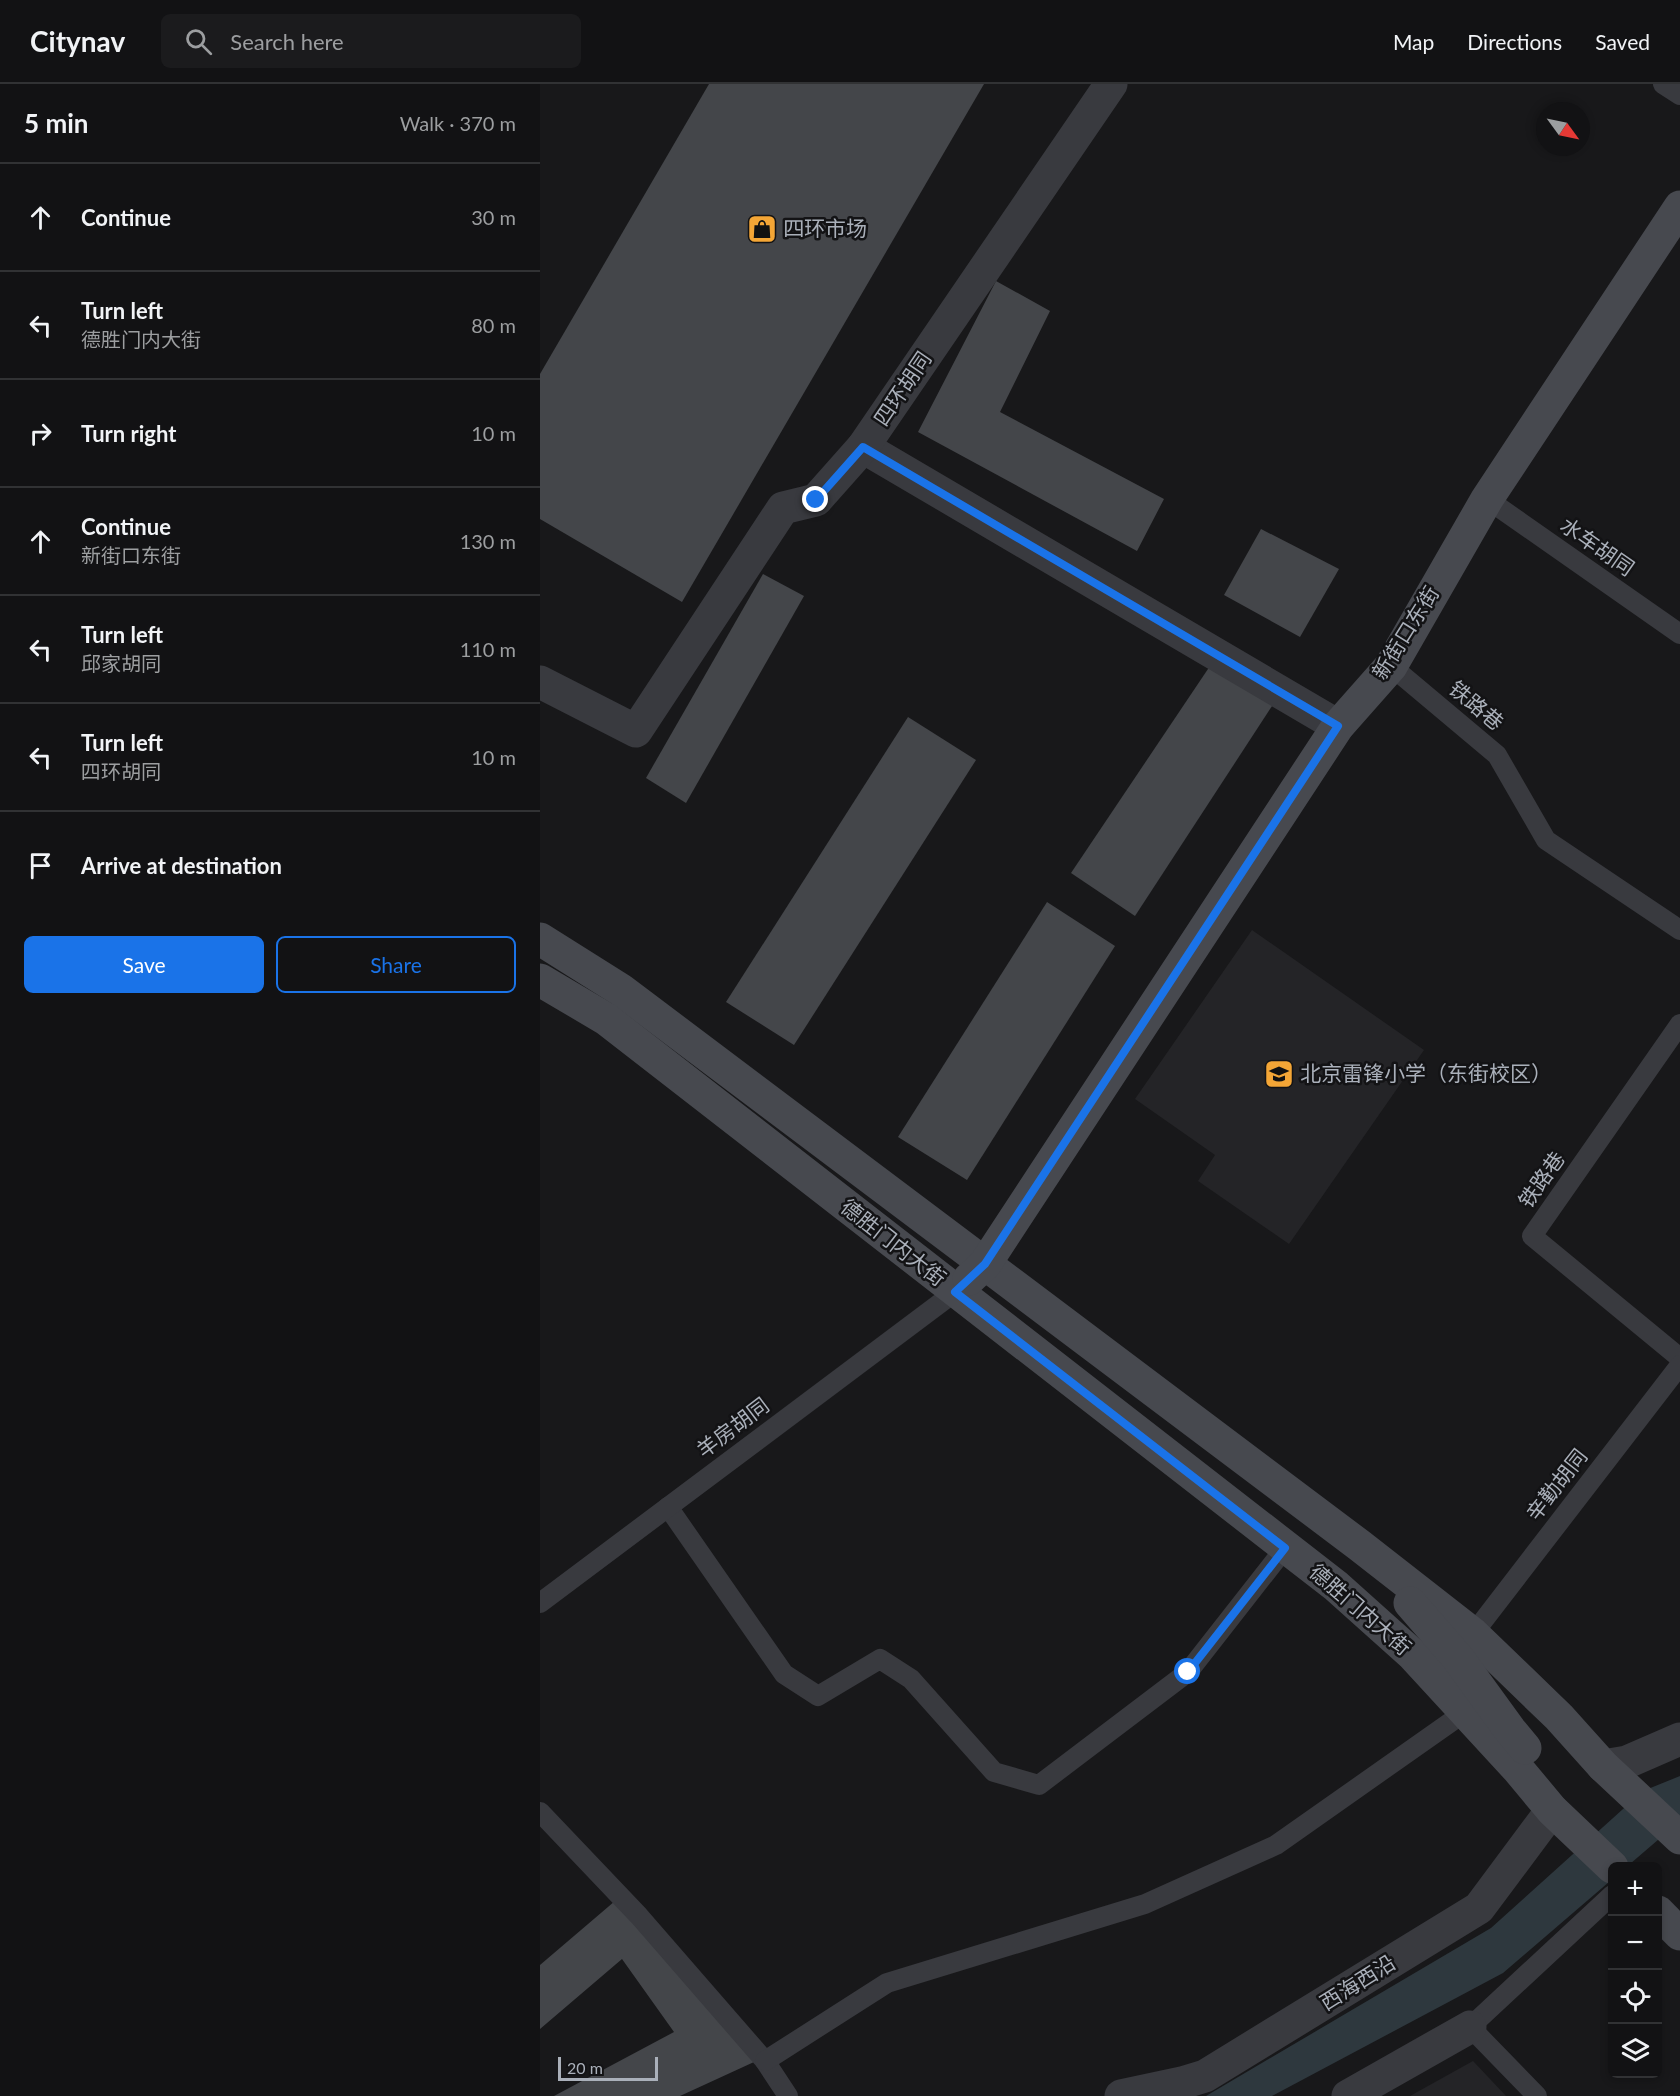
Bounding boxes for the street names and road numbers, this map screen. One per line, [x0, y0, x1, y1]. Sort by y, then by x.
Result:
street label: 四环胡同 [868, 346, 936, 430]
street label: 水车胡同 [1556, 511, 1639, 580]
street label: 新街口东街 [1366, 581, 1443, 683]
street label: 铁路巷 [1445, 675, 1509, 735]
street label: 铁路巷 [1512, 1146, 1569, 1212]
street label: 德胜门内大街 [837, 1193, 951, 1290]
street label: 羊房胡同 [691, 1392, 773, 1462]
street label: 辛勤胡同 [1520, 1443, 1592, 1525]
street label: 德胜门内大街 [1305, 1558, 1417, 1660]
street label: 西海西沿 [1315, 1949, 1399, 2015]

